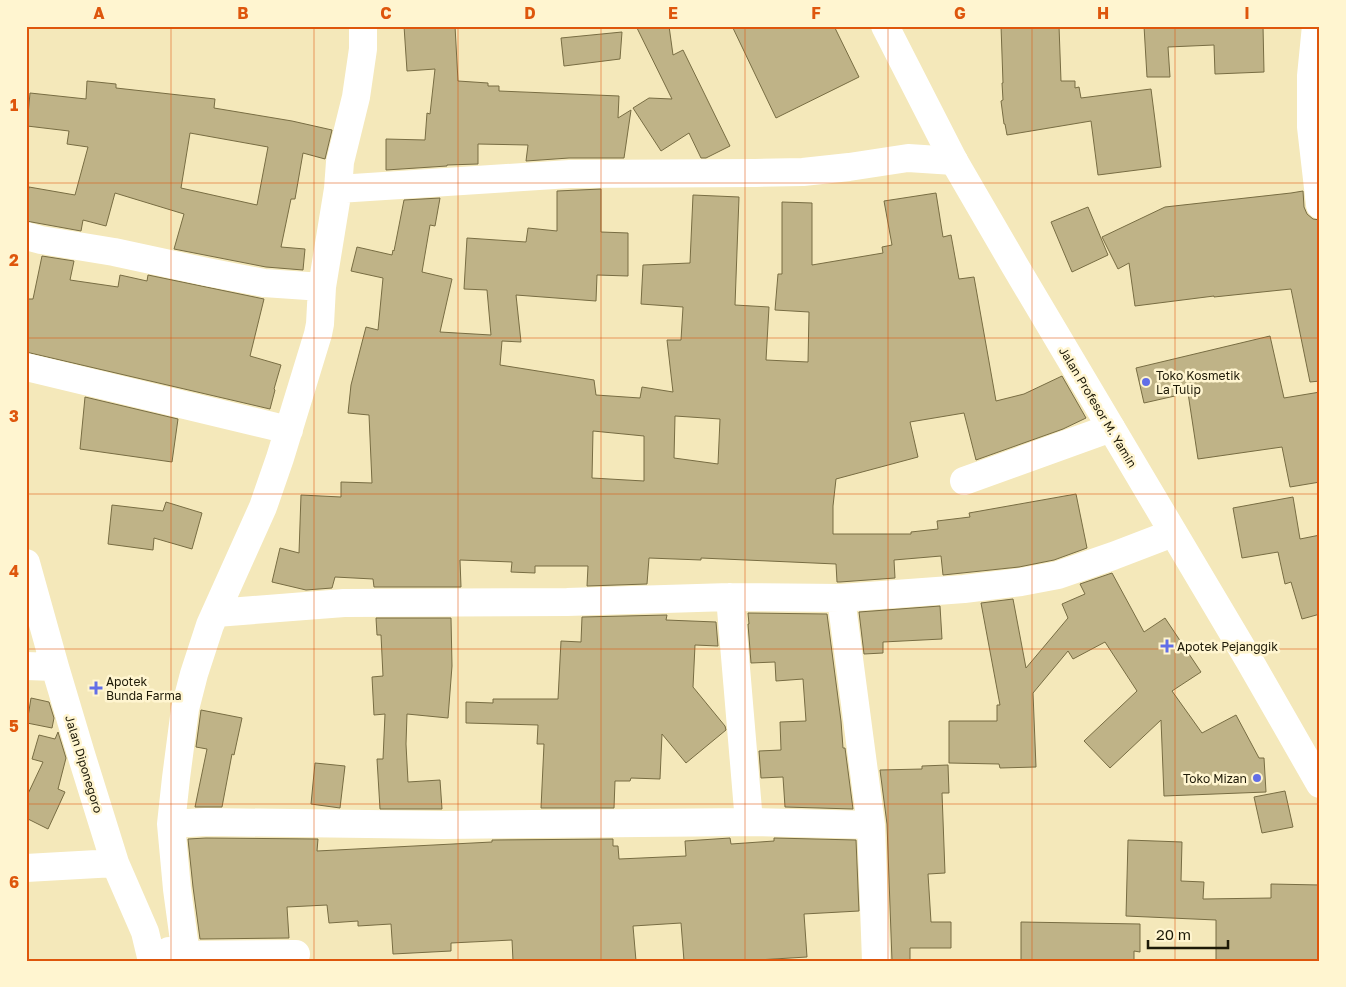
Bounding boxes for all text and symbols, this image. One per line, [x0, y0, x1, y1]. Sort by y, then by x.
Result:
text: A [93, 3, 105, 23]
text: B [237, 3, 249, 23]
text: C [380, 3, 392, 23]
text: D [524, 3, 536, 23]
text: E [668, 3, 678, 23]
text: F [811, 3, 821, 23]
text: G [954, 3, 966, 23]
text: H [1097, 3, 1109, 23]
text: I [1244, 3, 1250, 23]
text: 1 [10, 95, 18, 115]
text: 2 [9, 250, 19, 270]
street label: Jalan Profesor M. Yamin [1056, 344, 1140, 470]
place label: Toko Kosmetik La Tulip [1156, 368, 1240, 397]
marker: Toko Kosmetik La Tulip [1140, 376, 1152, 388]
text: 3 [9, 406, 19, 426]
text: 4 [9, 561, 19, 581]
place label: Apotek Pejanggik [1177, 639, 1278, 654]
marker: Apotek Pejanggik [1161, 640, 1173, 652]
place label: Apotek Bunda Farma [106, 674, 182, 703]
marker: Apotek Bunda Farma [90, 682, 102, 694]
street label: Jalan Diponegoro [62, 713, 106, 815]
text: 5 [9, 716, 19, 736]
place label: Toko Mizan [1183, 771, 1247, 786]
marker: Toko Mizan [1251, 772, 1263, 784]
text: 6 [9, 872, 19, 892]
scale bar [1148, 917, 1228, 949]
text: 20 m [1156, 925, 1191, 943]

